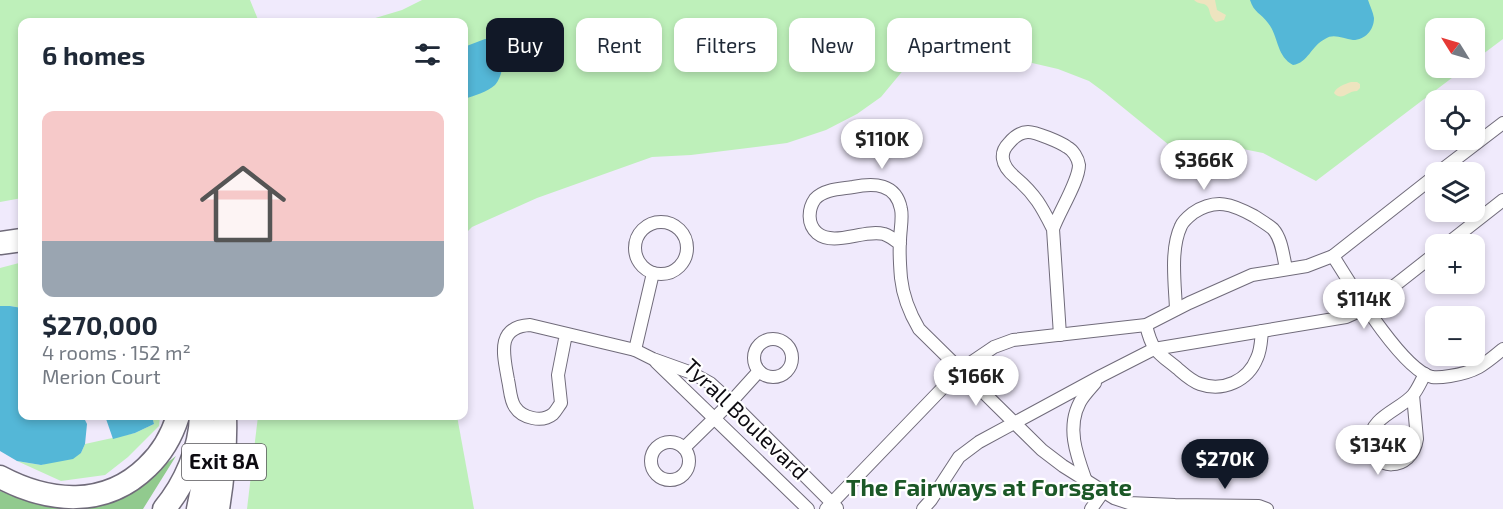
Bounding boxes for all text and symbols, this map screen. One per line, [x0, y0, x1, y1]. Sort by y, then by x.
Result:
chip: Buy [486, 18, 564, 72]
chip: Rent [576, 18, 662, 72]
chip: Filters [674, 18, 777, 72]
chip: New [789, 18, 875, 72]
chip: Apartment [887, 18, 1032, 72]
north arrow [1425, 18, 1485, 78]
map controls [1425, 18, 1485, 366]
icon: filters [411, 38, 444, 71]
text: 6 homes [42, 39, 145, 70]
button: locate [1425, 90, 1485, 150]
pin: $110K [840, 119, 924, 170]
text: $110K [855, 126, 909, 150]
pin: $366K [1162, 140, 1246, 191]
text: $366K [1174, 147, 1234, 171]
icon: home [189, 150, 297, 258]
button: layers [1425, 162, 1485, 222]
button: + [1425, 234, 1485, 294]
pin: $114K [1322, 279, 1406, 330]
text: $114K [1337, 286, 1391, 310]
button: − [1425, 306, 1485, 366]
text: $270,000 [42, 309, 158, 340]
text: 4 rooms · 152 m² [42, 340, 191, 364]
street label: Tyrall Boulevard [679, 352, 814, 484]
pin: $166K [934, 356, 1018, 407]
text: $166K [948, 363, 1004, 387]
text: Merion Court [42, 364, 161, 388]
pin: $134K [1336, 425, 1420, 476]
text: $134K [1350, 432, 1407, 456]
pin: $270K [1183, 439, 1267, 490]
road number: Exit 8A [182, 444, 266, 480]
text: $270K [1195, 446, 1255, 470]
district label: The Fairways at Forsgate [846, 472, 1132, 501]

